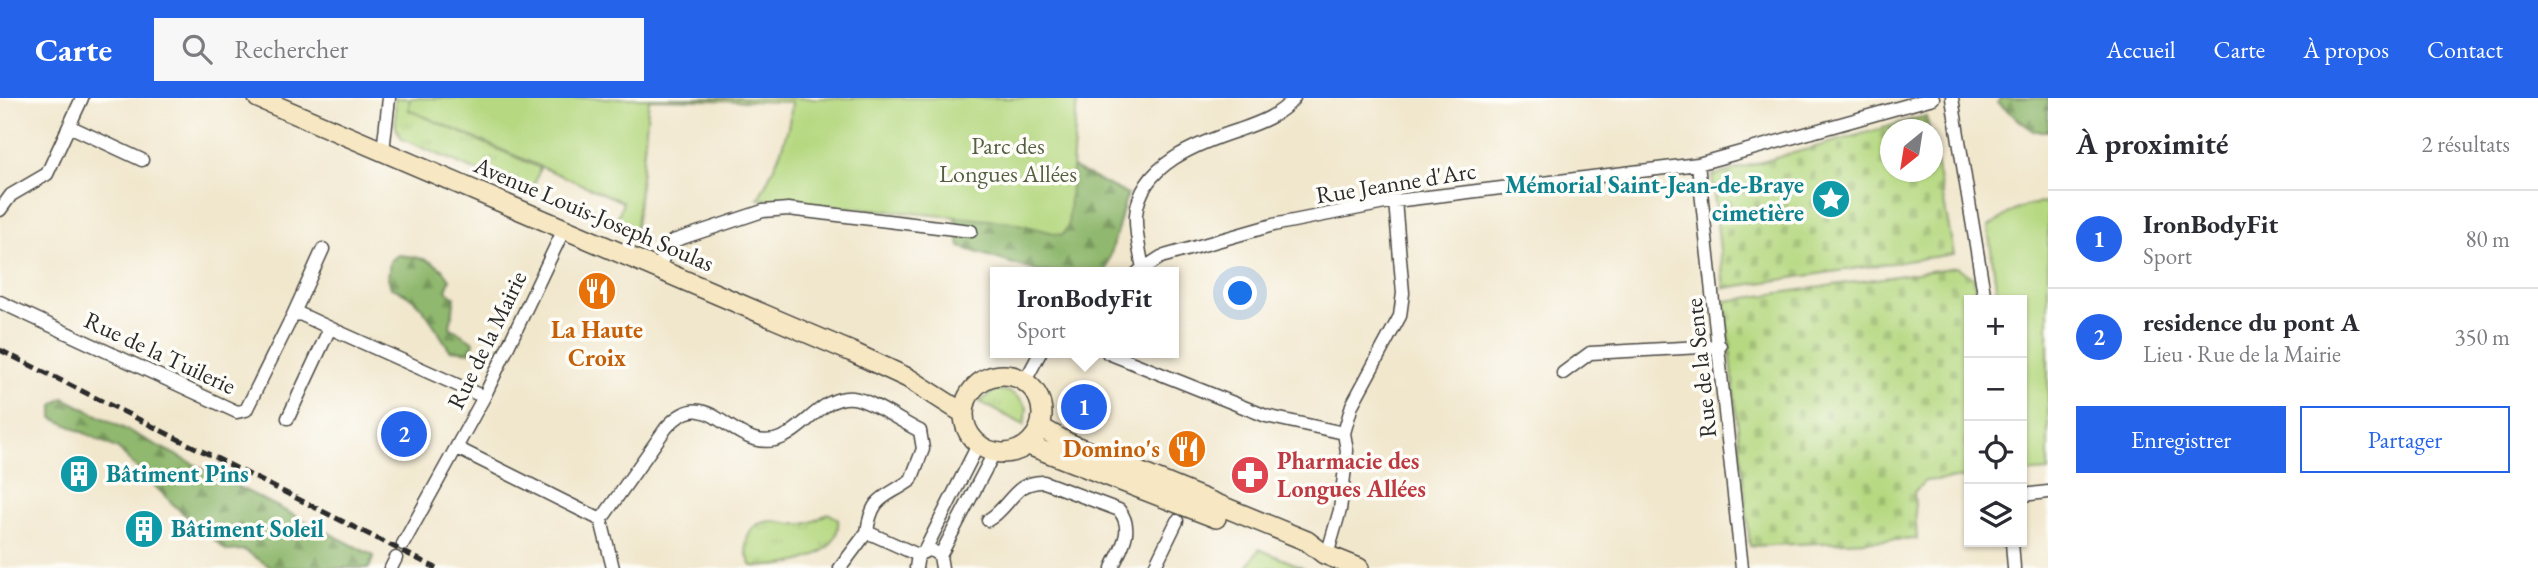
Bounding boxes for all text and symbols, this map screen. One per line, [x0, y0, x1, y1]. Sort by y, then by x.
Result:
search box [154, 18, 644, 81]
text: Carte [35, 28, 112, 71]
icon: search [178, 30, 216, 68]
text: Rechercher [234, 32, 348, 66]
text: Accueil [2106, 34, 2176, 65]
text: Carte [2214, 34, 2265, 65]
text: À propos [2303, 34, 2389, 65]
text: Contact [2427, 34, 2503, 65]
north arrow [1880, 119, 1943, 182]
text: À proximité [2076, 124, 2228, 163]
text: 2 résultats [2422, 129, 2510, 159]
park label: Parc des Longues Allées [939, 130, 1077, 189]
street label: Avenue Louis-Joseph Soulas [469, 149, 719, 278]
street label: Rue Jeanne d'Arc [1314, 155, 1478, 210]
place label: Mémorial Saint-Jean-de-Braye cimetière [1505, 169, 1804, 228]
place icon: Mémorial Saint-Jean-de-Braye cimetière [1810, 178, 1852, 220]
text: IronBodyFit [2143, 207, 2278, 241]
text: 1 [2093, 224, 2105, 254]
text: 80 m [2465, 224, 2510, 254]
text: Sport [2143, 241, 2192, 271]
street label: Rue de la Mairie [440, 265, 533, 414]
popup [990, 267, 1179, 358]
restaurant icon: La Haute Croix [576, 270, 618, 312]
your location [1223, 276, 1257, 310]
text: IronBodyFit [1017, 281, 1152, 315]
map controls [1964, 295, 2027, 547]
button: + [1964, 295, 2027, 358]
street label: Rue de la Sente [1678, 297, 1723, 440]
street label: Rue de la Tuilerie [80, 304, 241, 401]
text: residence du pont A [2143, 305, 2359, 339]
place label: La Haute Croix [551, 314, 643, 373]
text: Sport [1017, 315, 1066, 345]
text: 2 [2093, 322, 2105, 352]
text: 350 m [2454, 322, 2510, 352]
text: Lieu · Rue de la Mairie [2143, 339, 2341, 369]
button: − [1964, 358, 2027, 421]
pin: 1 [1061, 381, 1107, 433]
button: Enregistrer [2076, 406, 2286, 473]
button: Partager [2300, 406, 2510, 473]
pin: 2 [381, 408, 427, 460]
button: locate [1964, 421, 2027, 484]
restaurant icon: Domino's [1166, 428, 1208, 470]
place label: Domino's [1063, 433, 1160, 464]
place label: Pharmacie des Longues Allées [1277, 445, 1426, 505]
building icon: Bâtiment Pins [58, 453, 100, 495]
pharmacy icon: Pharmacie des Longues Allées [1229, 454, 1271, 496]
place label: Bâtiment Pins [106, 458, 249, 489]
button: layers [1964, 484, 2027, 547]
building icon: Bâtiment Soleil [123, 508, 165, 550]
place label: Bâtiment Soleil [171, 513, 324, 544]

